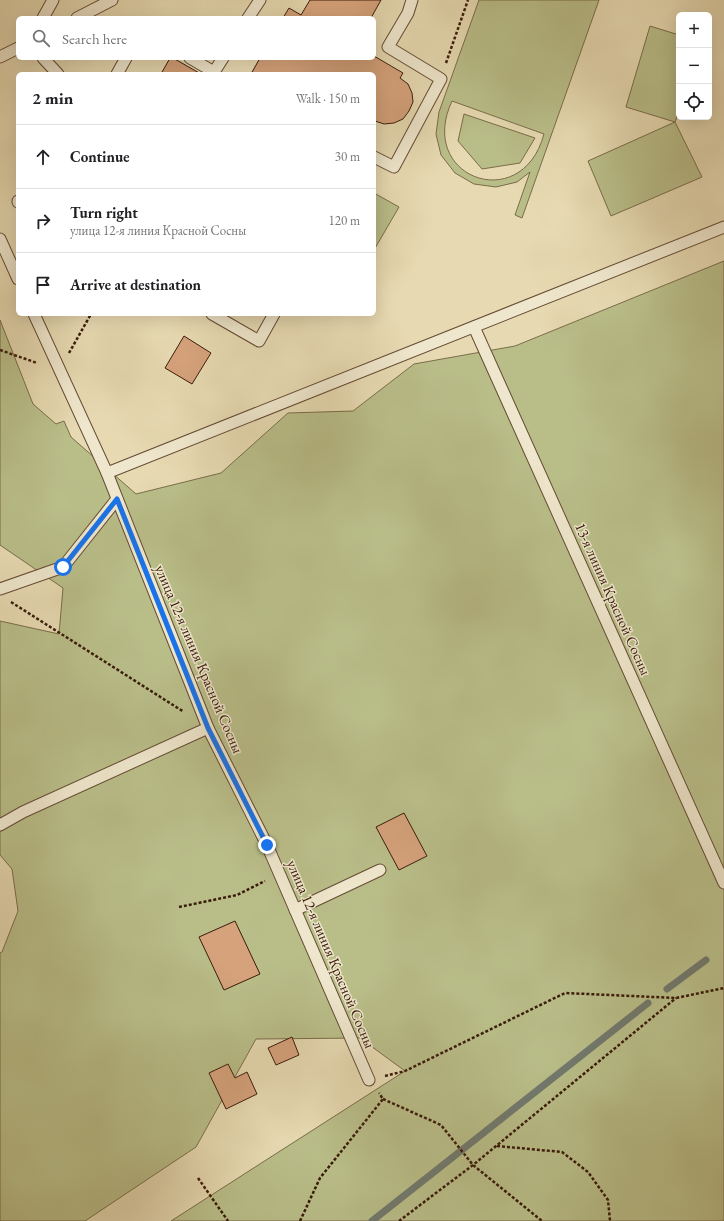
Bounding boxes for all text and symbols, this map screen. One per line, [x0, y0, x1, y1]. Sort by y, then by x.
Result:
map controls [676, 12, 712, 120]
button: + [676, 12, 712, 48]
search box [16, 16, 376, 60]
icon: search [30, 27, 52, 49]
text: Search here [62, 29, 127, 48]
button: − [676, 48, 712, 84]
button: locate [676, 84, 712, 120]
text: 2 min [32, 87, 73, 109]
text: Walk · 150 m [296, 90, 360, 107]
icon: ahead [32, 146, 54, 168]
text: Continue [70, 147, 130, 166]
text: 30 m [335, 148, 360, 165]
text: Turn right [70, 203, 138, 222]
icon: right [32, 210, 54, 232]
text: 120 m [329, 212, 360, 229]
text: улица 12-я линия Красной Сосны [70, 222, 246, 239]
icon: arrive [32, 274, 54, 296]
text: Arrive at destination [70, 275, 201, 294]
street label: 13-я линия Красной Сосны [571, 519, 656, 678]
route start [54, 558, 72, 576]
street label: улица 12-я линия Красной Сосны [151, 562, 248, 756]
route end [258, 836, 276, 854]
street label: улица 12-я линия Красной Сосны [283, 857, 380, 1051]

